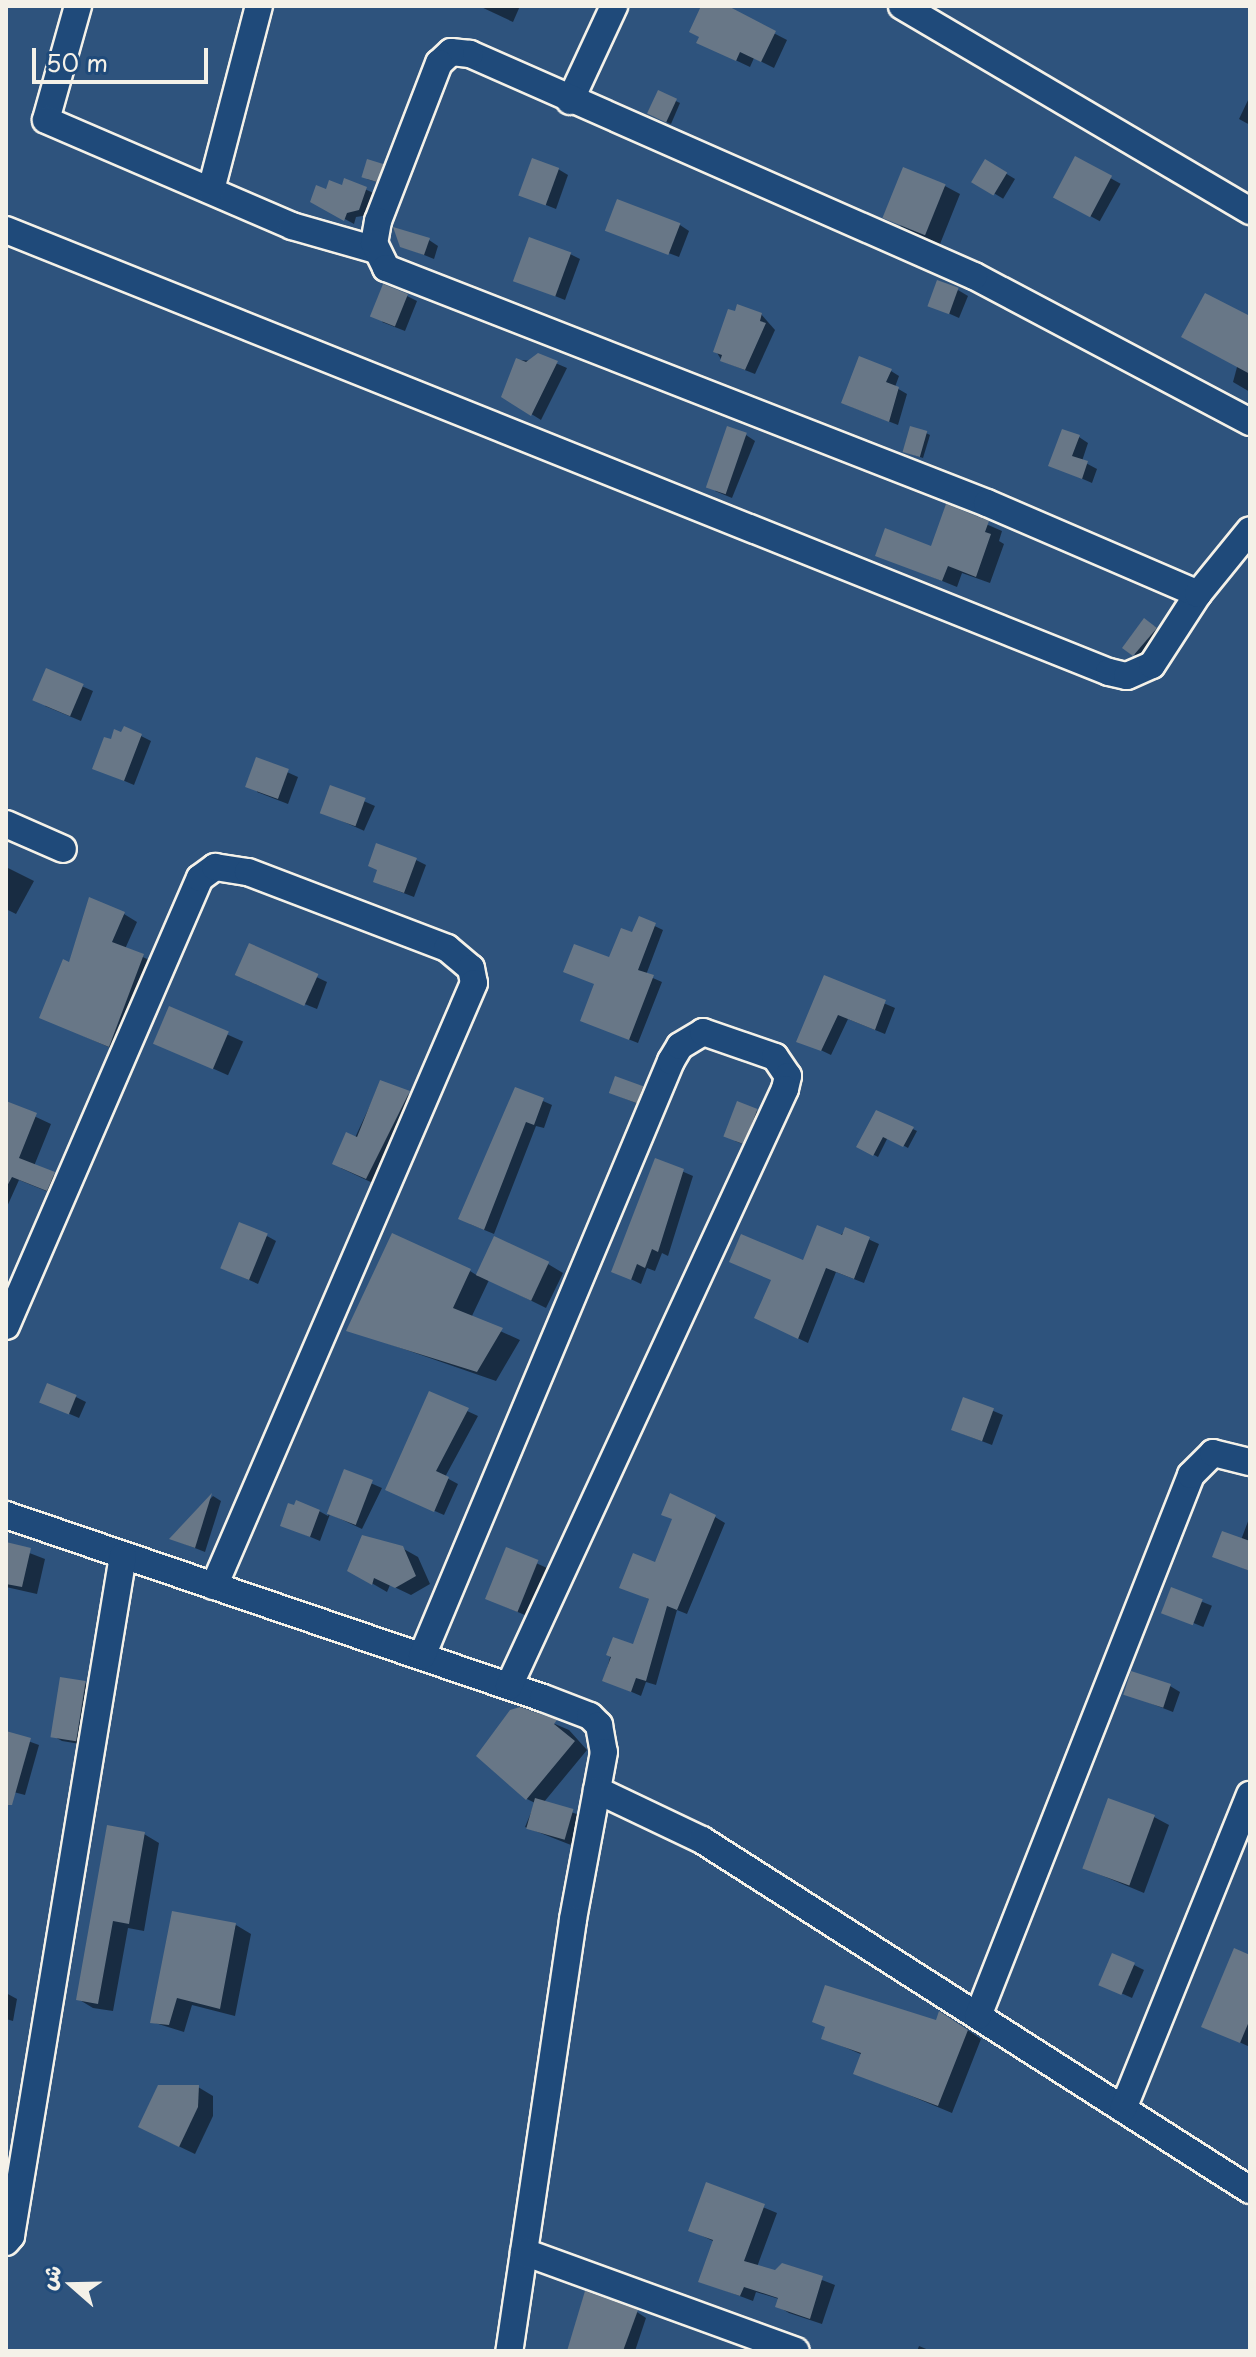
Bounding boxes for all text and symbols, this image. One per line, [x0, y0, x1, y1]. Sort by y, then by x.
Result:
scale bar [36, 32, 212, 82]
text: 50 m [46, 44, 108, 80]
north arrow [32, 2245, 112, 2325]
text: ش [29, 2260, 69, 2294]

